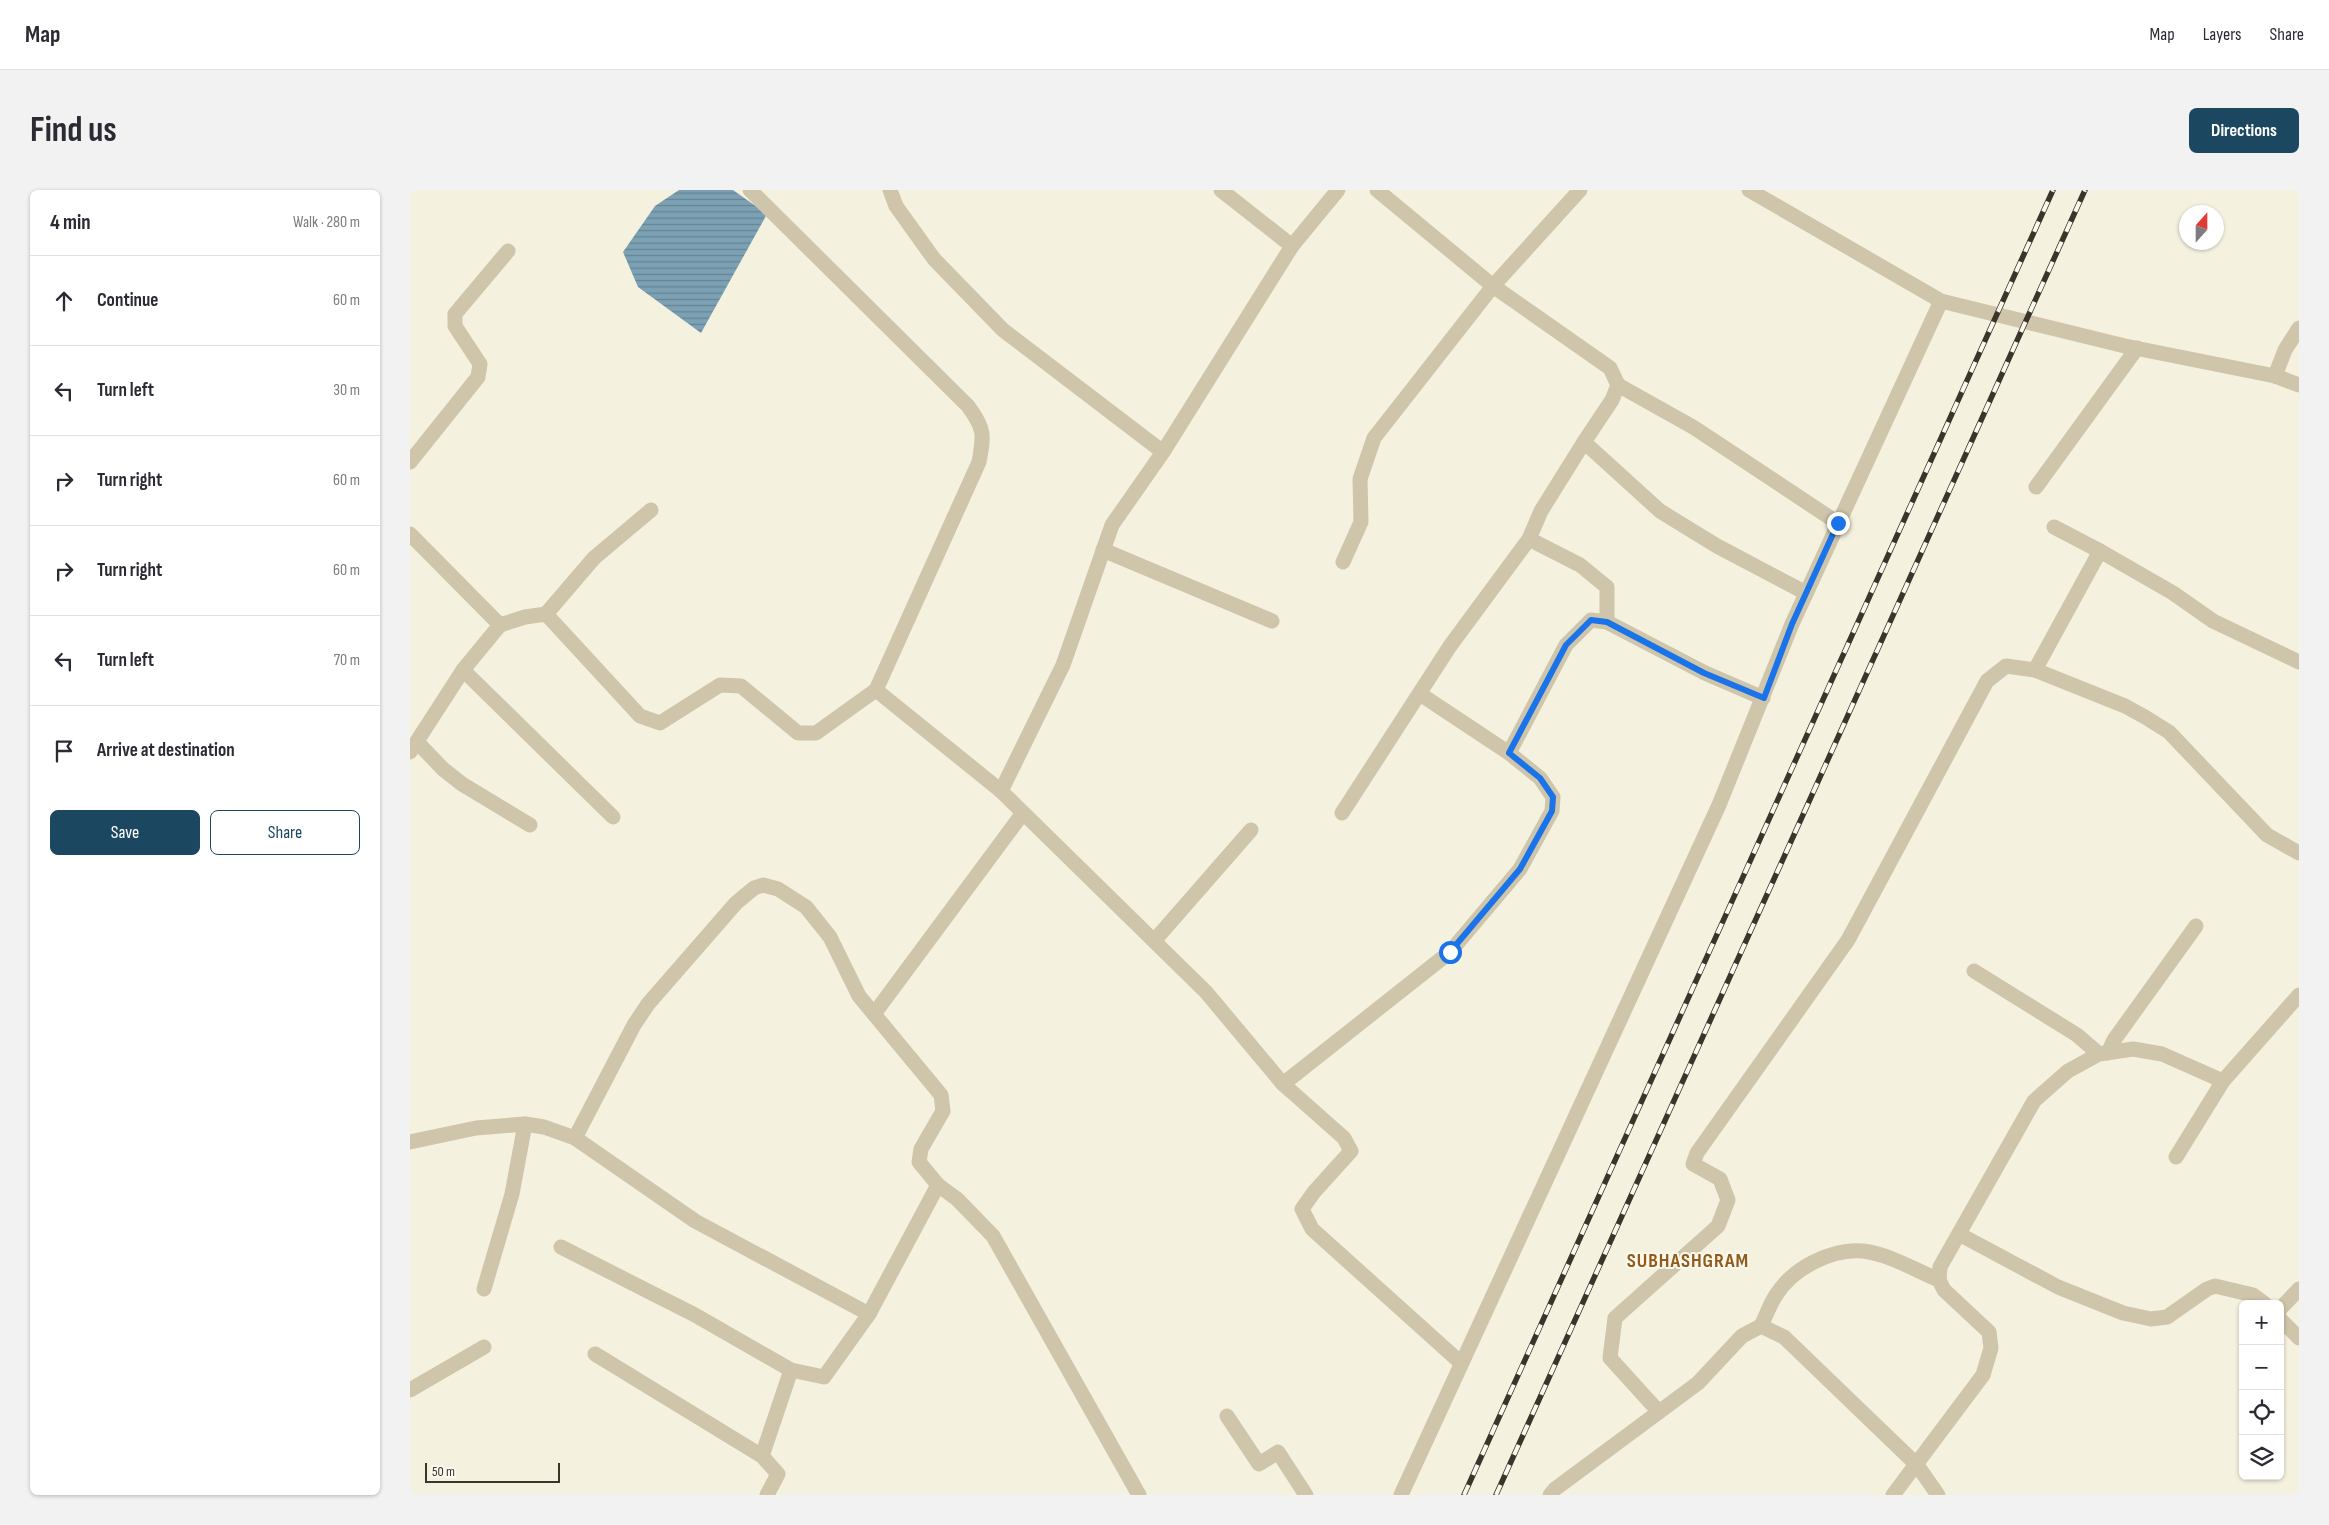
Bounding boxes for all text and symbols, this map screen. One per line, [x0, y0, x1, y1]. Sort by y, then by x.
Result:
text: Map [25, 20, 60, 49]
text: Map [2150, 24, 2175, 45]
text: Layers [2203, 24, 2242, 45]
text: Share [2270, 24, 2304, 45]
button: Directions [2189, 108, 2299, 153]
text: Find us [30, 109, 117, 152]
north arrow [2179, 205, 2224, 250]
text: 4 min [50, 210, 91, 235]
text: Walk · 280 m [293, 213, 360, 232]
icon: ahead [50, 287, 78, 315]
text: Continue [97, 289, 158, 312]
text: 60 m [333, 291, 360, 310]
icon: left [50, 377, 78, 405]
text: Turn left [97, 379, 154, 402]
text: 30 m [333, 381, 360, 400]
icon: right [50, 467, 78, 495]
text: Turn right [97, 469, 162, 492]
text: 60 m [333, 471, 360, 490]
route end [1827, 512, 1850, 535]
icon: right [50, 557, 78, 585]
text: Turn right [97, 559, 162, 582]
text: 60 m [333, 561, 360, 580]
icon: left [50, 647, 78, 675]
text: Turn left [97, 649, 154, 672]
text: 70 m [334, 651, 360, 670]
icon: arrive [50, 737, 78, 765]
text: Arrive at destination [97, 739, 235, 762]
button: Save [50, 810, 200, 855]
button: Share [210, 810, 360, 855]
route start [1439, 941, 1462, 964]
district label: SUBHASHGRAM [1627, 1249, 1749, 1273]
map controls [2239, 1300, 2284, 1480]
button: + [2239, 1300, 2284, 1345]
button: − [2239, 1345, 2284, 1390]
button: locate [2239, 1390, 2284, 1435]
button: layers [2239, 1435, 2284, 1480]
scale bar [425, 1460, 560, 1483]
text: 50 m [432, 1463, 455, 1480]

